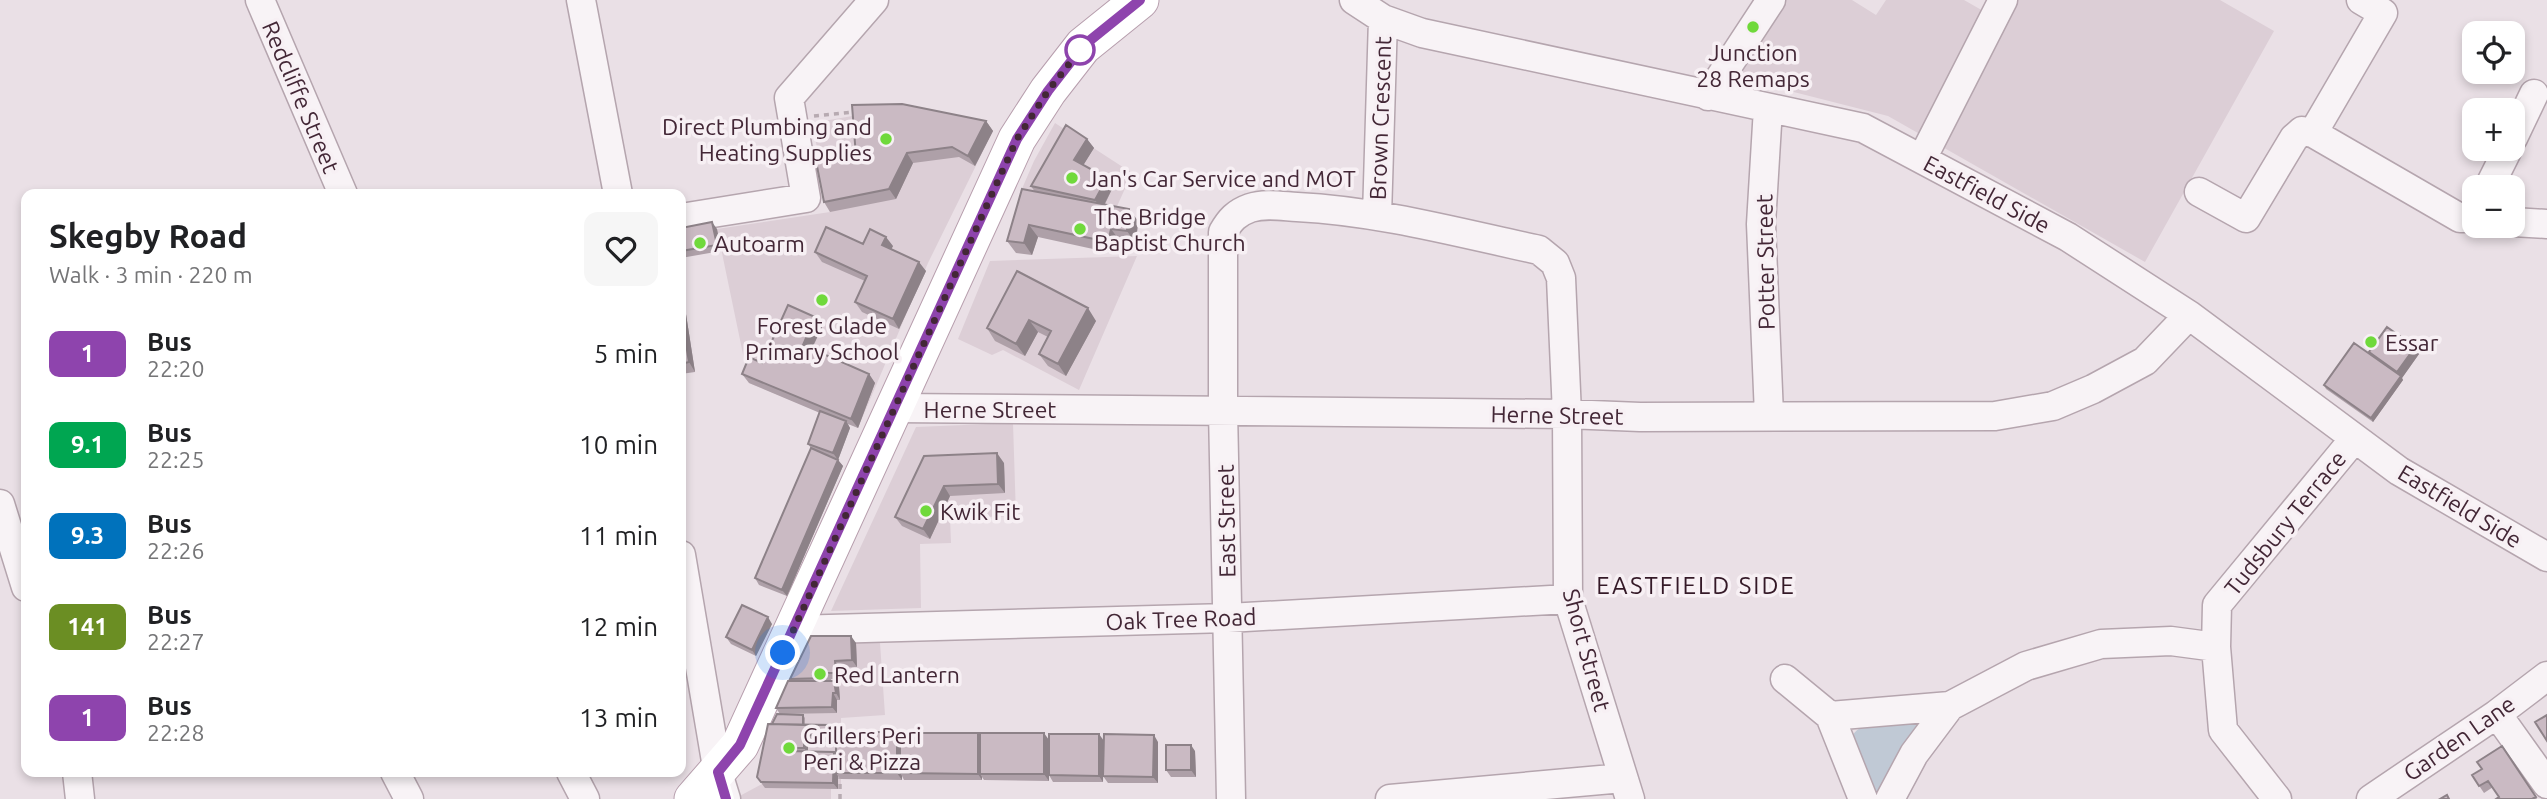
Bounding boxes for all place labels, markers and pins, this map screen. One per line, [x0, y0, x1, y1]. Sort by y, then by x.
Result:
marker: Junction 28 Remaps [1745, 19, 1761, 35]
unlabelled marker [1065, 35, 1095, 65]
place label: Junction 28 Remaps [1696, 40, 1810, 91]
place label: Direct Plumbing and Heating Supplies [662, 114, 872, 165]
marker: Direct Plumbing and Heating Supplies [878, 131, 894, 147]
place label: Jan's Car Service and MOT [1086, 166, 1356, 191]
marker: Jan's Car Service and MOT [1064, 170, 1080, 186]
place label: The Bridge Baptist Church [1094, 204, 1246, 255]
marker: The Bridge Baptist Church [1072, 221, 1088, 237]
place label: Autoarm [714, 231, 805, 256]
marker: Autoarm [692, 235, 708, 251]
marker: Forest Glade Primary School [814, 292, 830, 308]
place label: Forest Glade Primary School [745, 313, 899, 364]
place label: Essar [2385, 330, 2439, 355]
marker: Essar [2363, 334, 2379, 350]
place label: Kwik Fit [940, 499, 1020, 524]
marker: Kwik Fit [918, 503, 934, 519]
place label: Red Lantern [834, 662, 960, 687]
marker: Red Lantern [812, 666, 828, 682]
place label: Grillers Peri Peri & Pizza [803, 723, 922, 774]
marker: Grillers Peri Peri & Pizza [781, 740, 797, 756]

